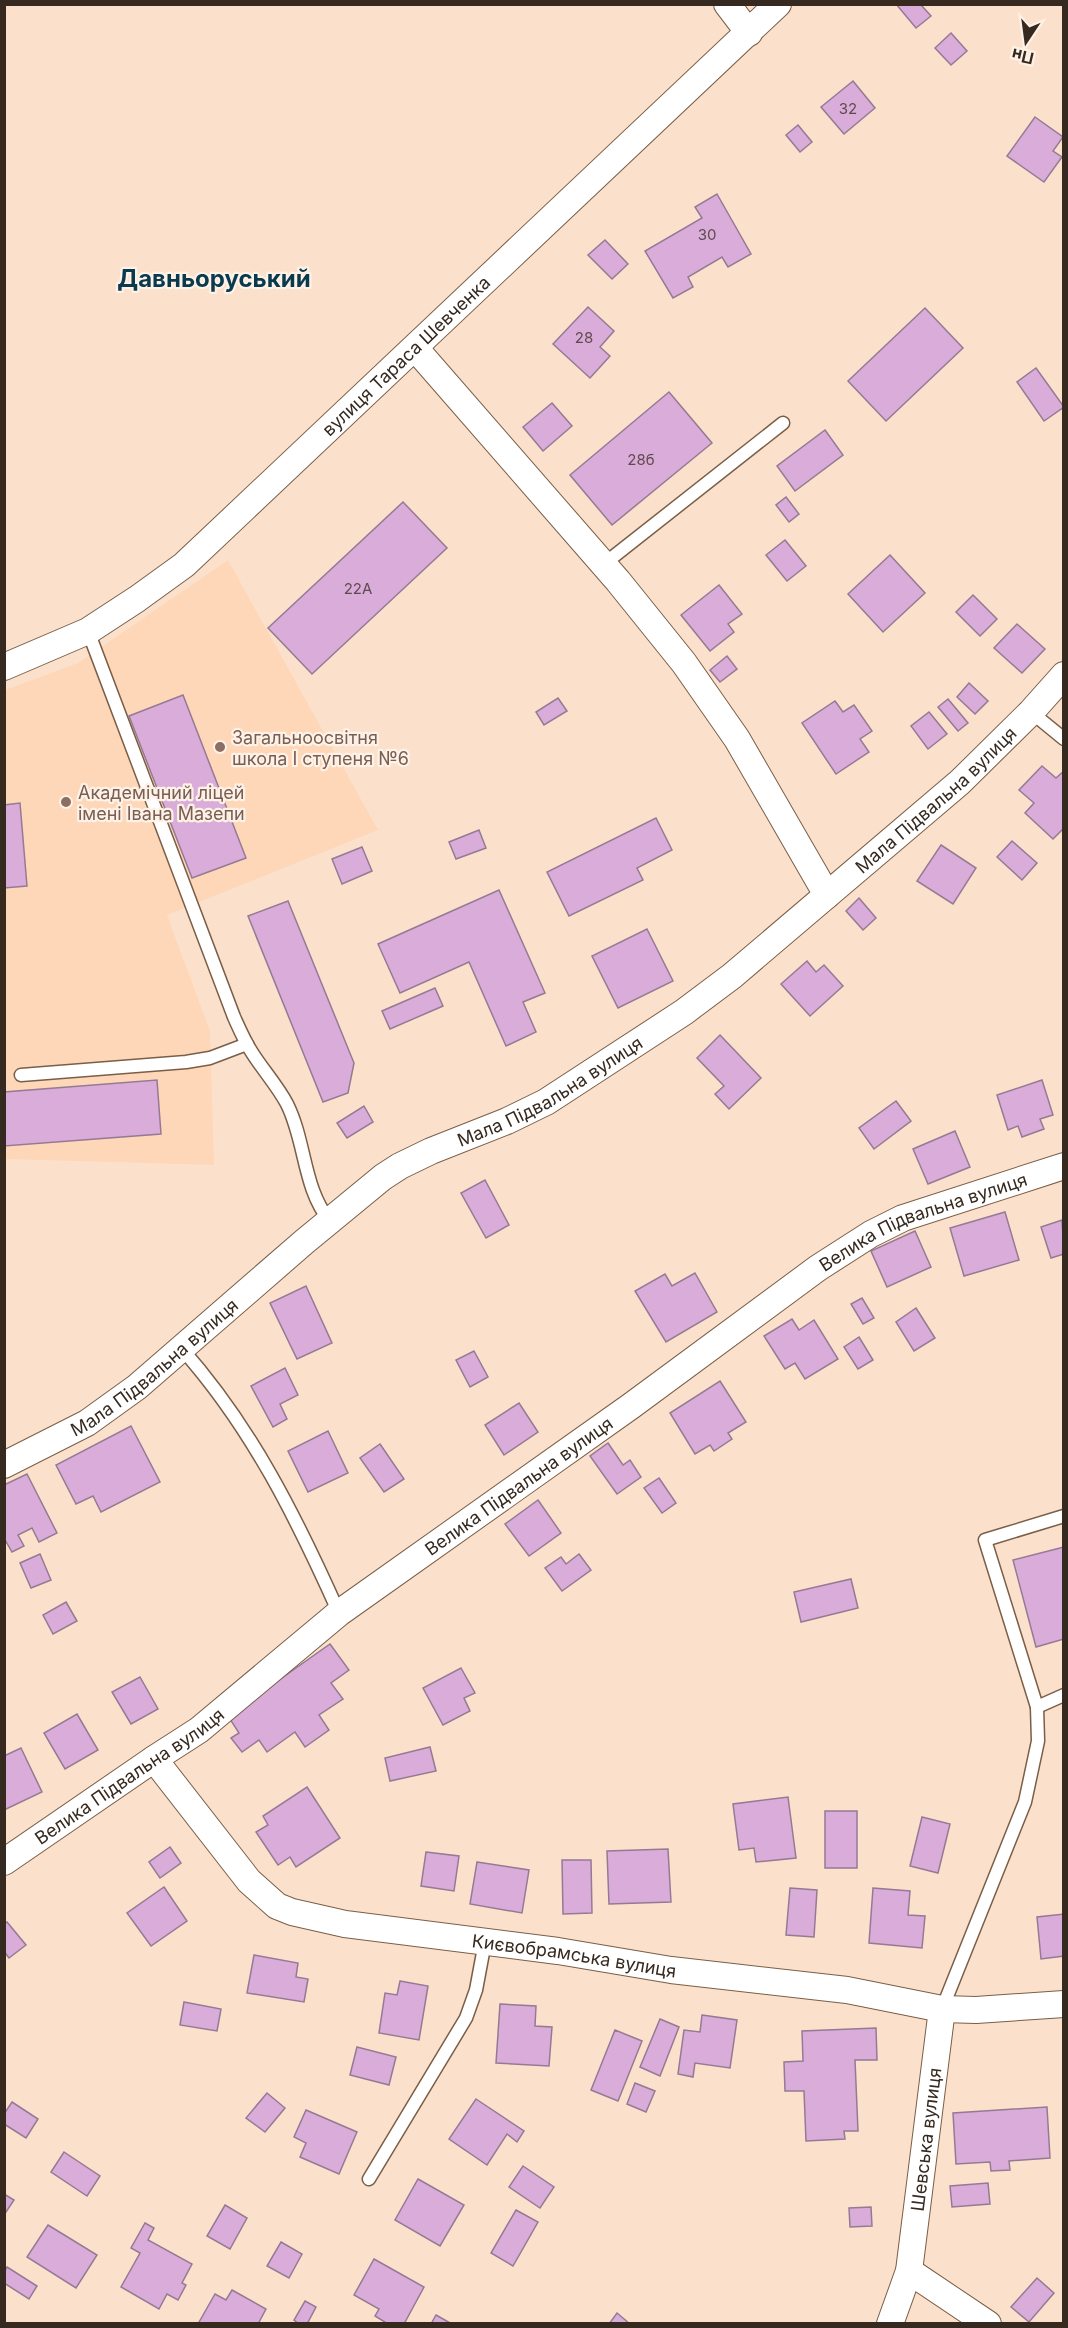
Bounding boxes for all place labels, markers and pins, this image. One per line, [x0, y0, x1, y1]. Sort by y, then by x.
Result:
place label: Загальноосвітня школа І ступеня №6 [232, 727, 409, 769]
marker: Загальноосвітня школа І ступеня №6 [213, 740, 227, 754]
place label: Академічний ліцей імені Івана Мазепи [78, 782, 245, 824]
marker: Академічний ліцей імені Івана Мазепи [59, 795, 73, 809]

